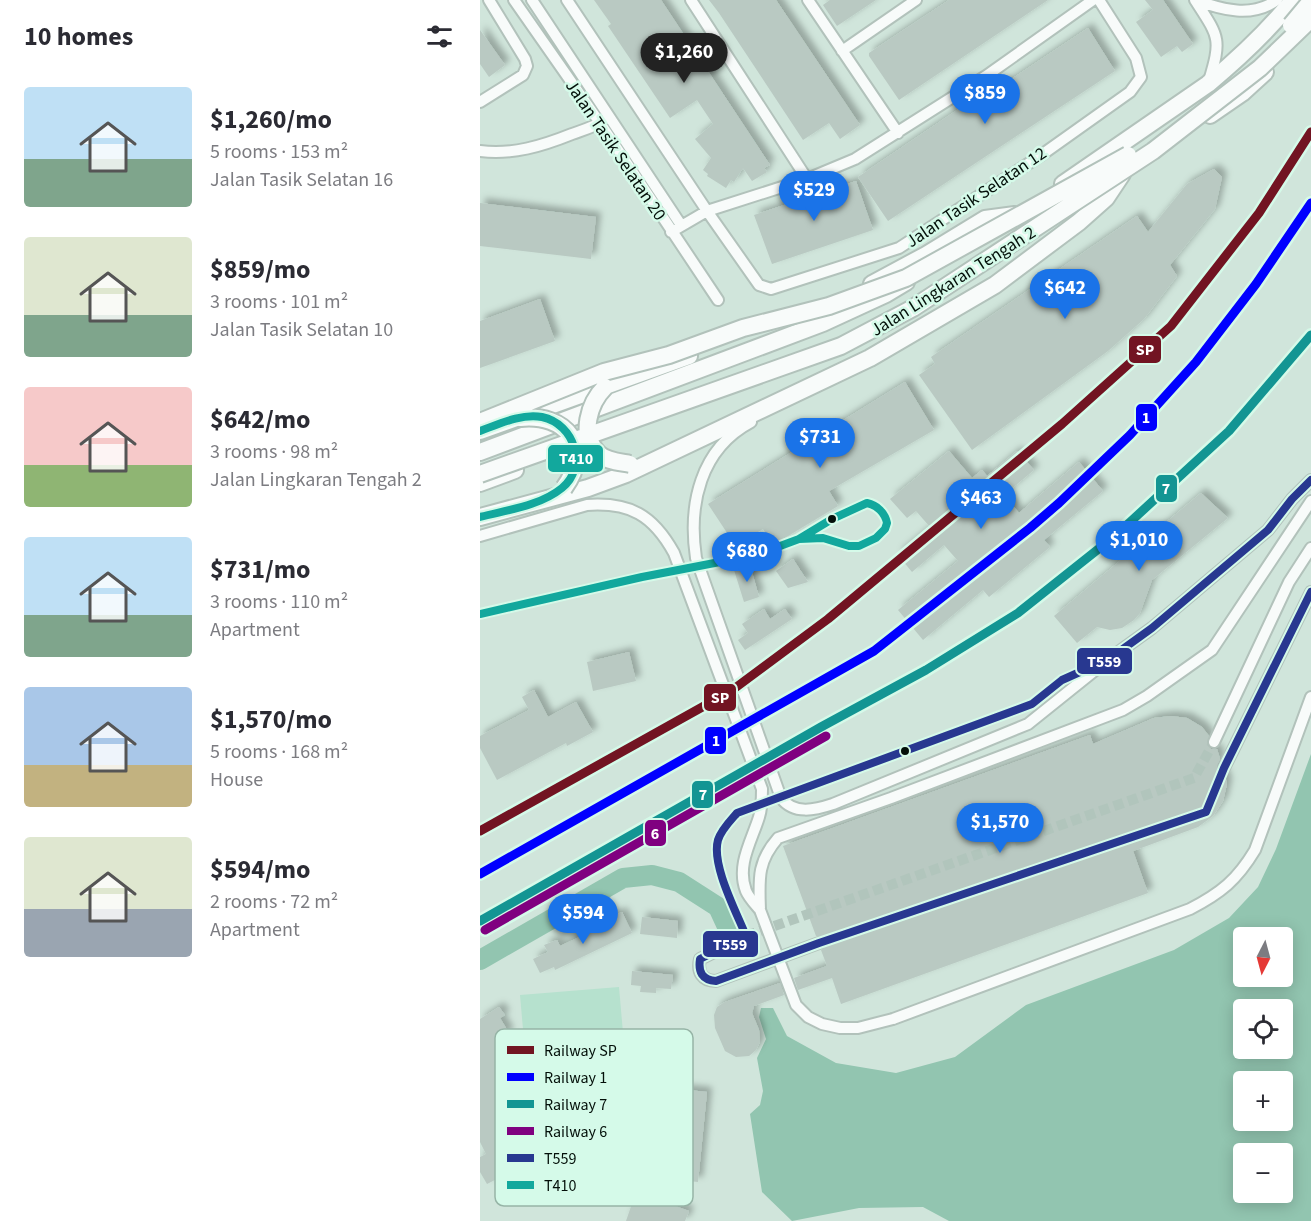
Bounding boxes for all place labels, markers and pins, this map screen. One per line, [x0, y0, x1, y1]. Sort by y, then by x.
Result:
pin: $1,260 [635, 33, 733, 84]
pin: $859 [949, 74, 1021, 125]
pin: $529 [778, 171, 850, 222]
pin: $642 [1029, 269, 1101, 320]
pin: $731 [784, 418, 856, 469]
pin: $463 [945, 479, 1017, 530]
unlabelled marker [826, 513, 838, 525]
pin: $1,010 [1090, 521, 1188, 572]
pin: $680 [711, 532, 783, 583]
unlabelled marker [899, 745, 911, 757]
pin: $1,570 [951, 803, 1049, 854]
pin: $594 [547, 894, 619, 945]

